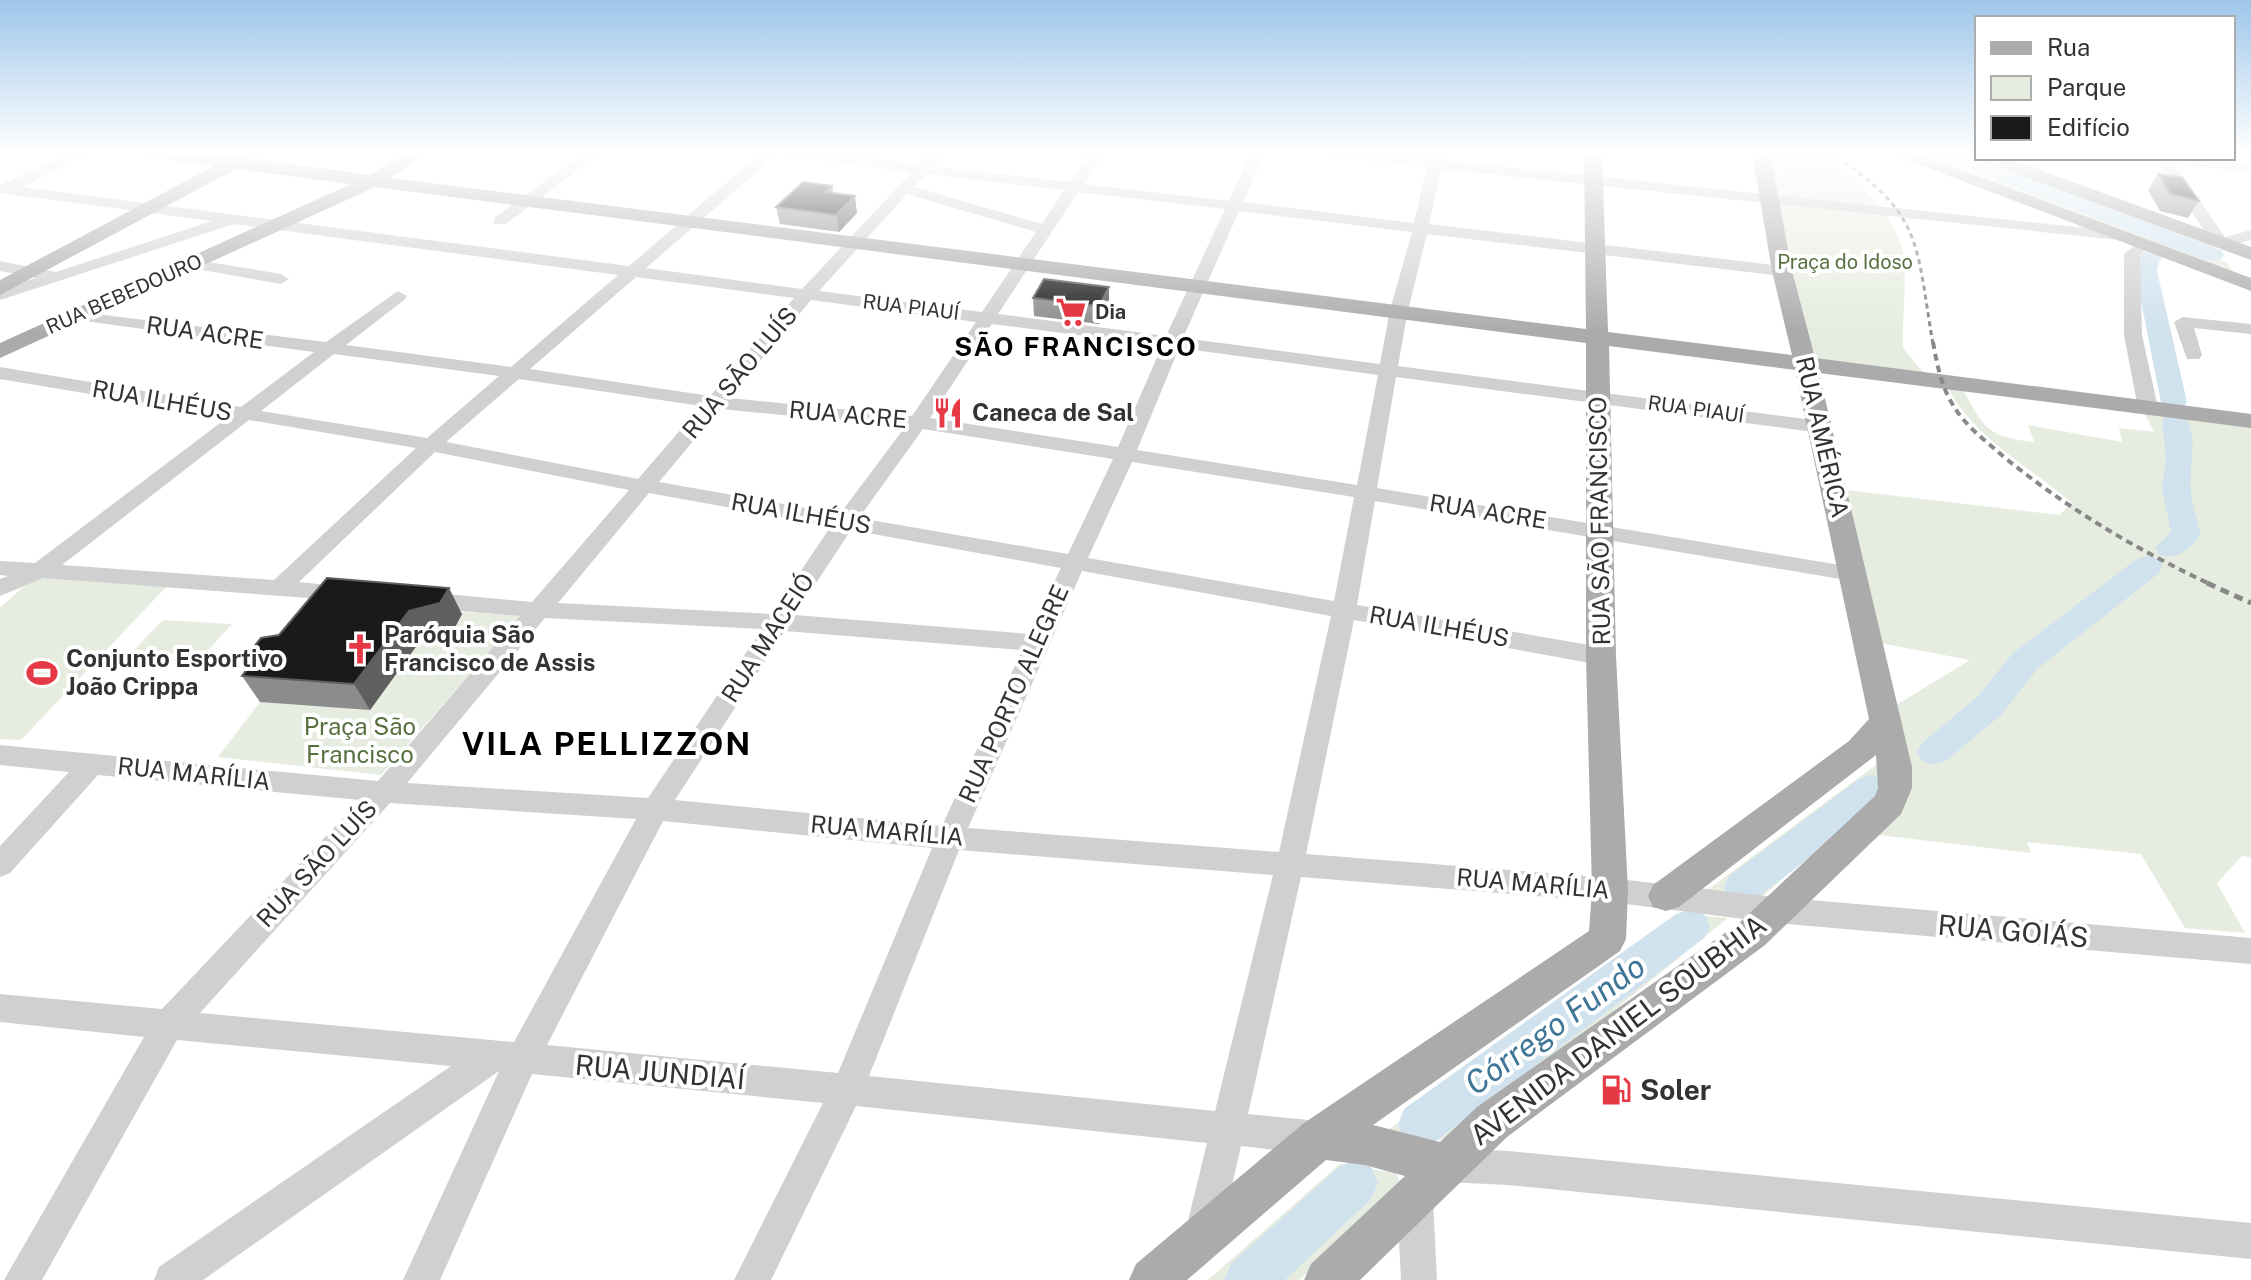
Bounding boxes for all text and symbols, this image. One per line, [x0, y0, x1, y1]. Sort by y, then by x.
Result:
legend [1975, 16, 2235, 160]
text: Rua [2047, 33, 2090, 61]
text: Parque [2047, 73, 2126, 101]
text: Edifício [2047, 113, 2130, 141]
street label: RUA BEBEDOURO [42, 249, 206, 339]
park label: Praça do Idoso [1777, 250, 1913, 274]
street label: RUA PIAUÍ [861, 288, 962, 325]
supermarket icon: Dia [1054, 295, 1088, 329]
place label: Dia [1095, 300, 1126, 324]
street label: RUA SÃO LUÍS [676, 301, 802, 444]
street label: RUA ACRE [145, 310, 266, 354]
district label: SÃO FRANCISCO [954, 331, 1198, 362]
street label: RUA AMÉRICA [1791, 354, 1855, 520]
street label: RUA ILHÉUS [90, 374, 234, 426]
street label: RUA PIAUÍ [1646, 389, 1747, 428]
street label: RUA ACRE [788, 395, 908, 433]
restaurant icon: Caneca de Sal [931, 396, 965, 430]
street label: RUA SÃO FRANCISCO [1583, 396, 1615, 646]
place label: Caneca de Sal [972, 398, 1134, 426]
street label: RUA ILHÉUS [729, 487, 873, 539]
street label: RUA ACRE [1427, 488, 1549, 534]
street label: RUA MACEIÓ [715, 568, 819, 707]
street label: RUA PORTO ALEGRE [952, 580, 1074, 807]
street label: RUA ILHÉUS [1367, 600, 1511, 652]
place label: Paróquia São Francisco de Assis [384, 620, 596, 676]
church icon: Paróquia São Francisco de Assis [343, 632, 377, 666]
place label: Conjunto Esportivo João Crippa [66, 644, 283, 700]
sports icon: Conjunto Esportivo João Crippa [25, 656, 59, 690]
park label: Praça São Francisco [304, 712, 416, 768]
district label: VILA PELLIZZON [462, 725, 752, 762]
street label: RUA MARÍLIA [116, 751, 272, 795]
street label: RUA SÃO LUÍS [250, 794, 382, 932]
street label: RUA MARÍLIA [809, 809, 965, 851]
street label: RUA MARÍLIA [1455, 862, 1611, 904]
street label: RUA GOIÁS [1936, 907, 2090, 954]
street label: AVENIDA DANIEL SOUBHIA [1463, 908, 1772, 1152]
water label: Córrego Fundo [1458, 947, 1652, 1102]
street label: RUA JUNDIAÍ [574, 1048, 747, 1095]
fuel station icon: Soler [1599, 1073, 1633, 1107]
place label: Soler [1640, 1073, 1711, 1106]

